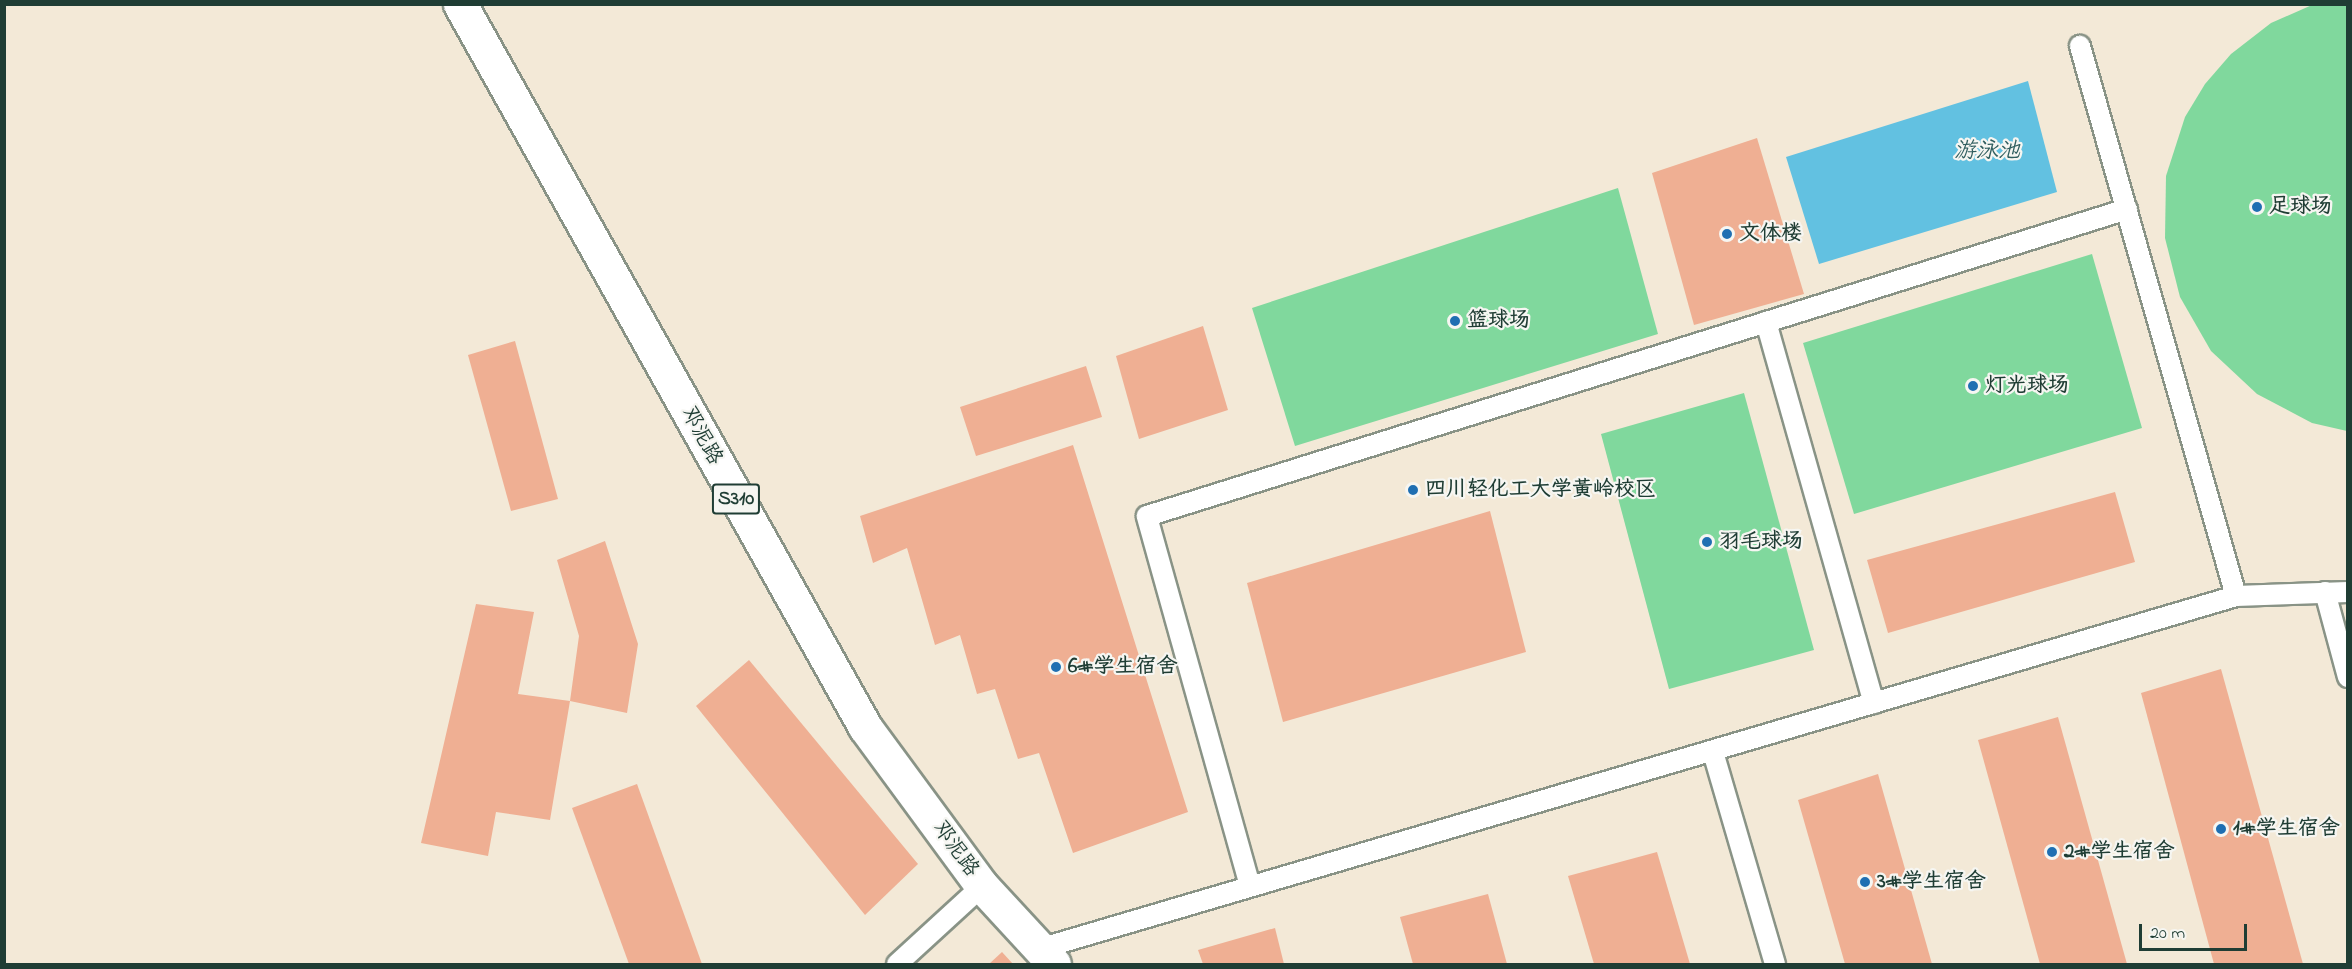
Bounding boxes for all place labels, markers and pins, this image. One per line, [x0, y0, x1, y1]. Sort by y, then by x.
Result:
place label: 足球场 [2269, 194, 2332, 220]
marker: 足球场 [2250, 200, 2264, 214]
place label: 文体楼 [1739, 221, 1802, 247]
marker: 文体楼 [1720, 227, 1734, 241]
place label: 篮球场 [1467, 308, 1530, 334]
marker: 篮球场 [1448, 314, 1462, 328]
place label: 灯光球场 [1985, 373, 2069, 399]
marker: 灯光球场 [1966, 379, 1980, 393]
place label: 四川轻化工大学黄岭校区 [1425, 477, 1656, 503]
marker: 四川轻化工大学黄岭校区 [1406, 483, 1420, 497]
place label: 羽毛球场 [1719, 529, 1803, 555]
marker: 羽毛球场 [1700, 535, 1714, 549]
place label: 6#学生宿舍 [1068, 654, 1177, 680]
marker: 6#学生宿舍 [1049, 660, 1063, 674]
place label: 1#学生宿舍 [2233, 816, 2340, 842]
marker: 1#学生宿舍 [2214, 822, 2228, 836]
place label: 2#学生宿舍 [2064, 839, 2175, 865]
marker: 2#学生宿舍 [2045, 845, 2059, 859]
place label: 3#学生宿舍 [1877, 869, 1986, 895]
marker: 3#学生宿舍 [1858, 875, 1872, 889]

